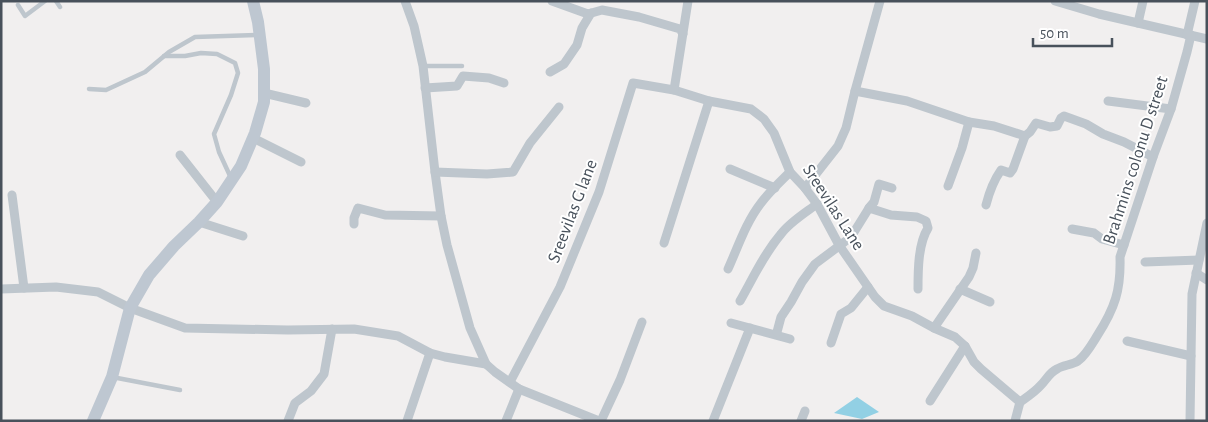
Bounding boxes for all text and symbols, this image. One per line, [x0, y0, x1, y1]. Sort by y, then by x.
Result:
scale bar [1033, 15, 1112, 47]
text: 50 m [1040, 26, 1069, 41]
street label: Brahmins colonu D street [1100, 74, 1172, 247]
street label: Sreevilas G lane [545, 157, 601, 265]
street label: Sreevilas Lane [799, 161, 867, 254]

